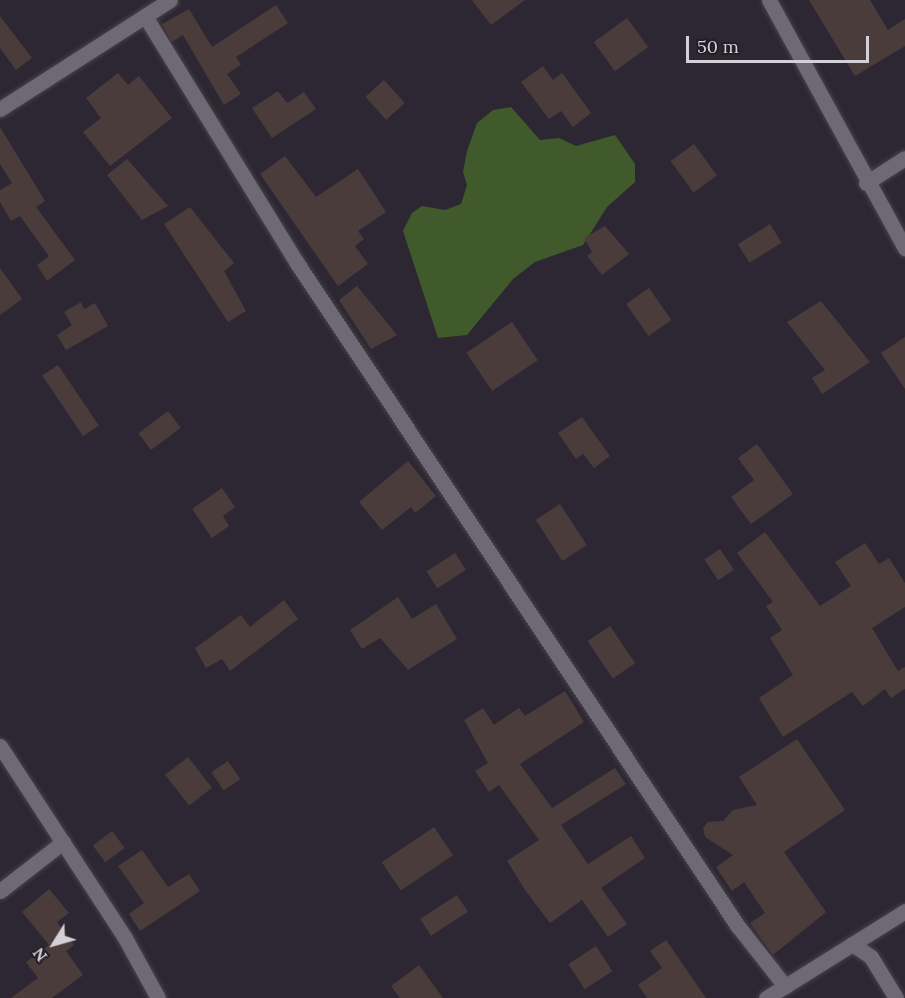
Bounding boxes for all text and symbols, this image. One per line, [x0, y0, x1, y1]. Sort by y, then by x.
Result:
scale bar [689, 24, 872, 62]
text: 50 m [697, 35, 739, 58]
north arrow [24, 914, 84, 974]
text: N [28, 944, 51, 966]

